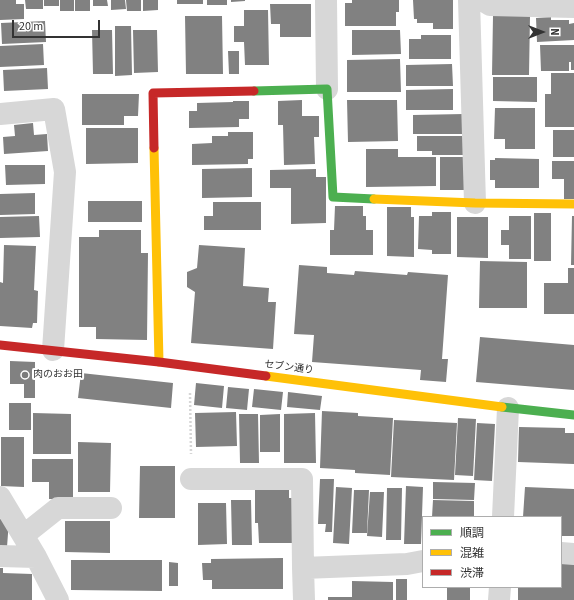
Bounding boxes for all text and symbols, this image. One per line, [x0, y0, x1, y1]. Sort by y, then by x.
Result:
scale bar [14, 12, 102, 38]
north arrow [522, 12, 562, 52]
text: 20 m [19, 18, 43, 35]
text: N [547, 28, 562, 36]
street label: セブン通り [263, 359, 315, 377]
place label: 肉のおお田 [33, 369, 83, 381]
marker: 肉のおお田 [20, 370, 30, 380]
legend [422, 516, 562, 588]
text: 順調 [460, 525, 484, 542]
text: 混雑 [460, 545, 484, 562]
text: 渋滞 [460, 565, 484, 582]

